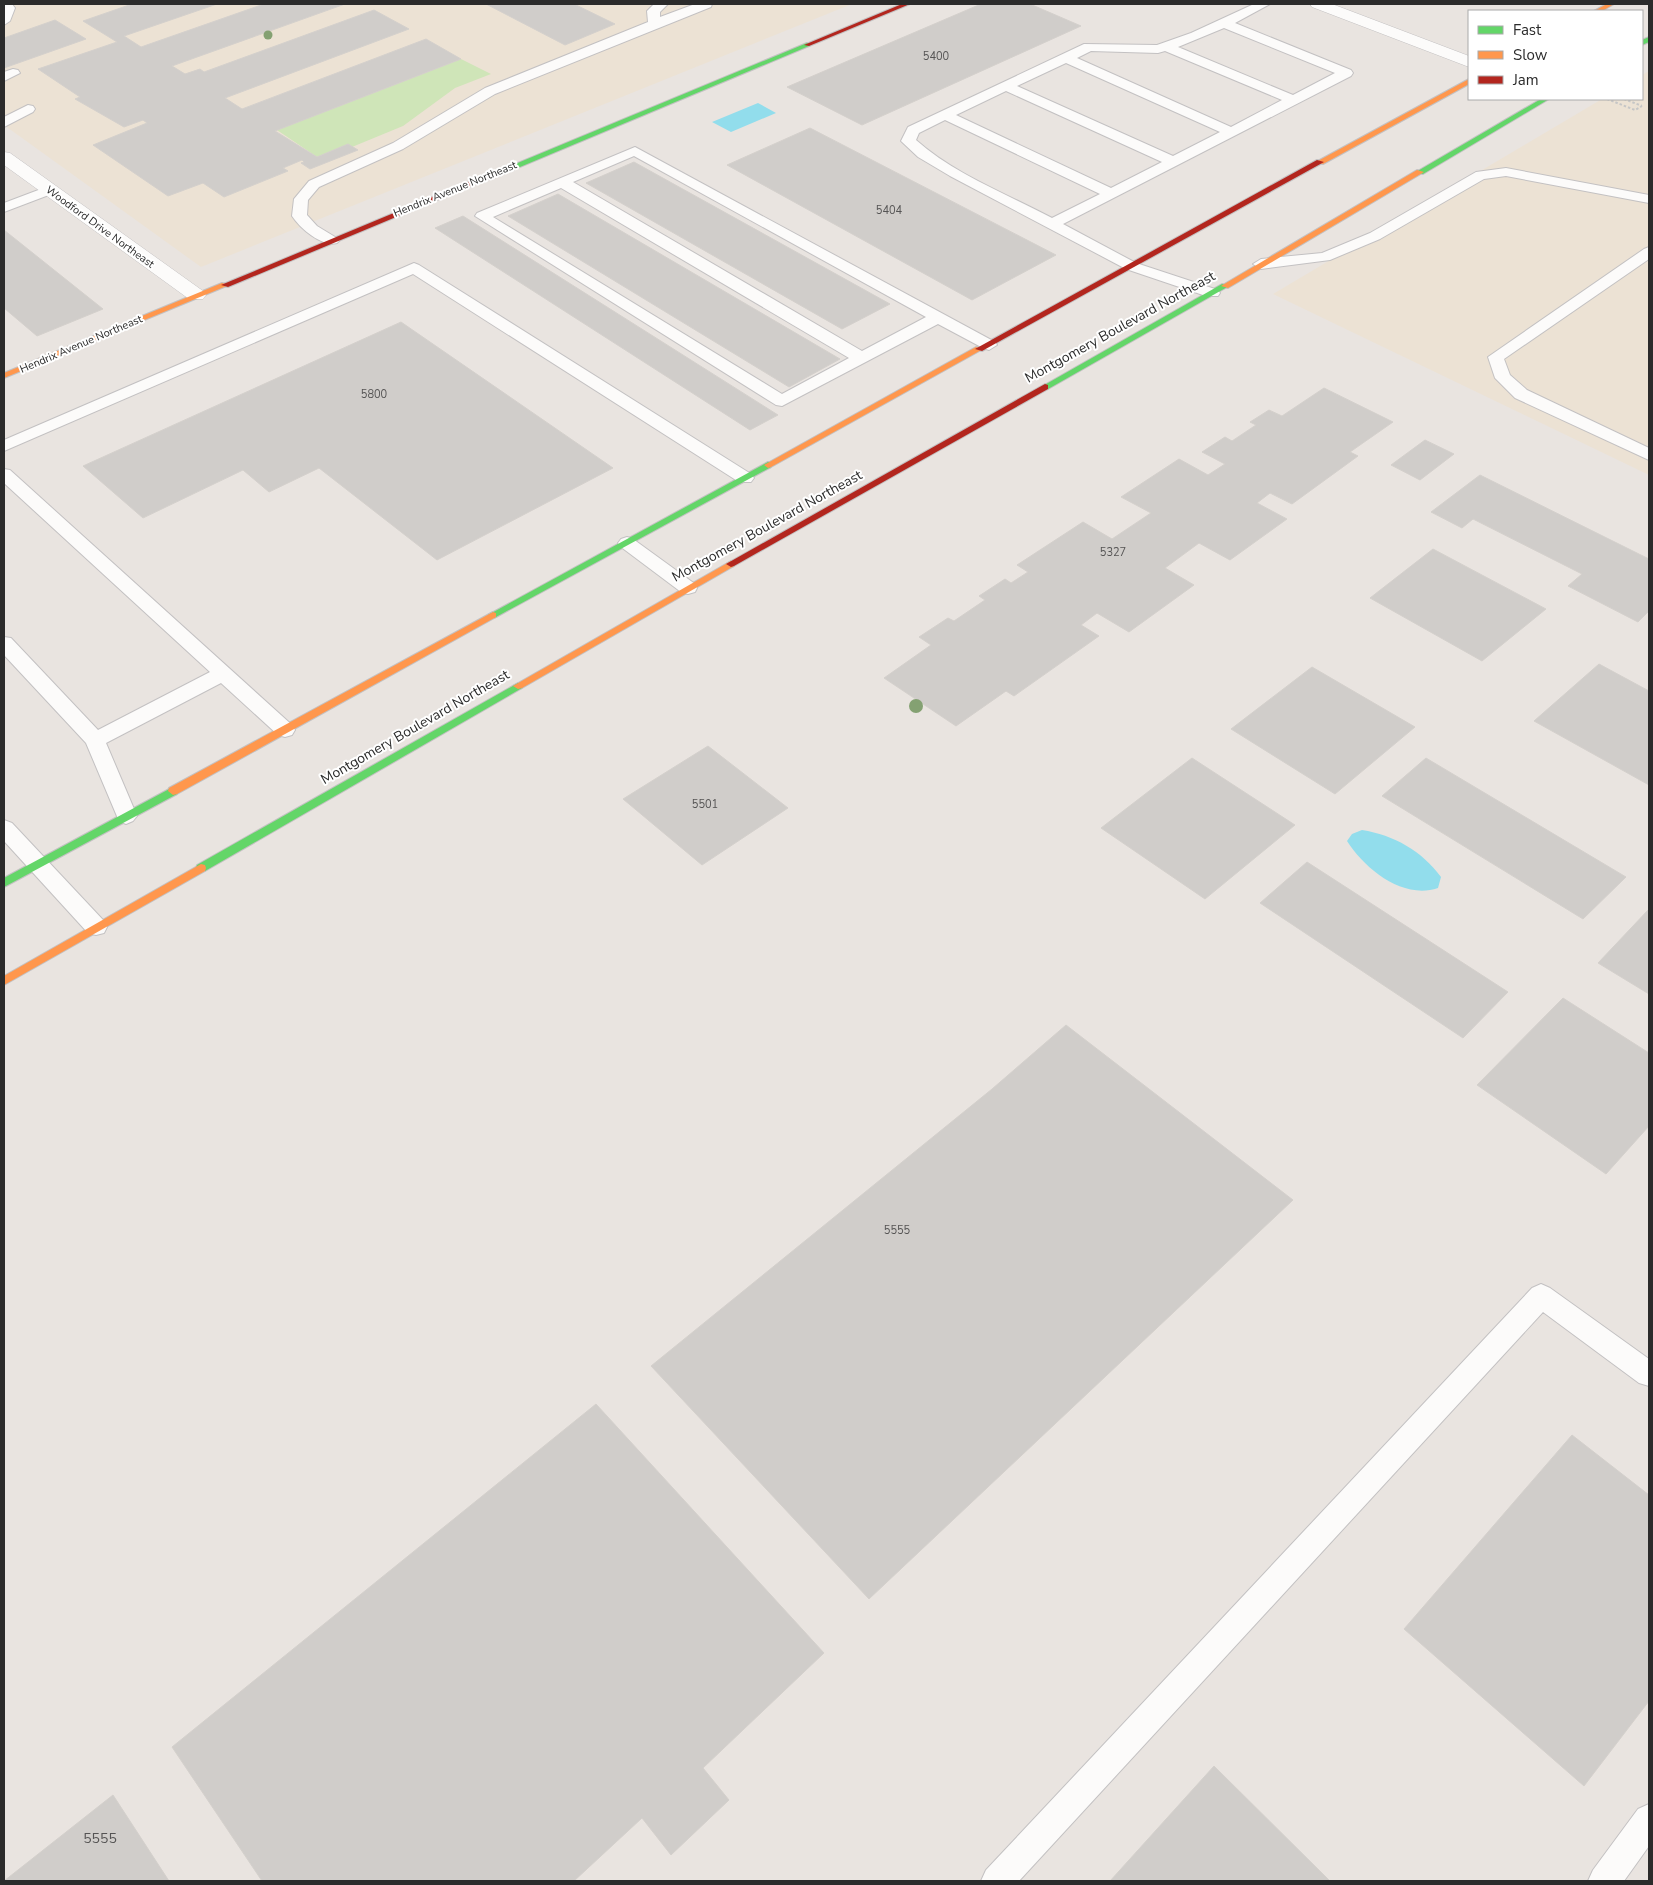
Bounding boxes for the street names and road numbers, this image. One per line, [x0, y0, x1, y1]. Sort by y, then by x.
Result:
street label: Hendrix Avenue Northeast [391, 157, 519, 221]
street label: Woodford Drive Northeast [43, 182, 158, 272]
street label: Montgomery Boulevard Northeast [1022, 267, 1219, 387]
street label: Hendrix Avenue Northeast [18, 311, 145, 377]
street label: Montgomery Boulevard Northeast [669, 466, 866, 586]
street label: Montgomery Boulevard Northeast [317, 665, 513, 789]

